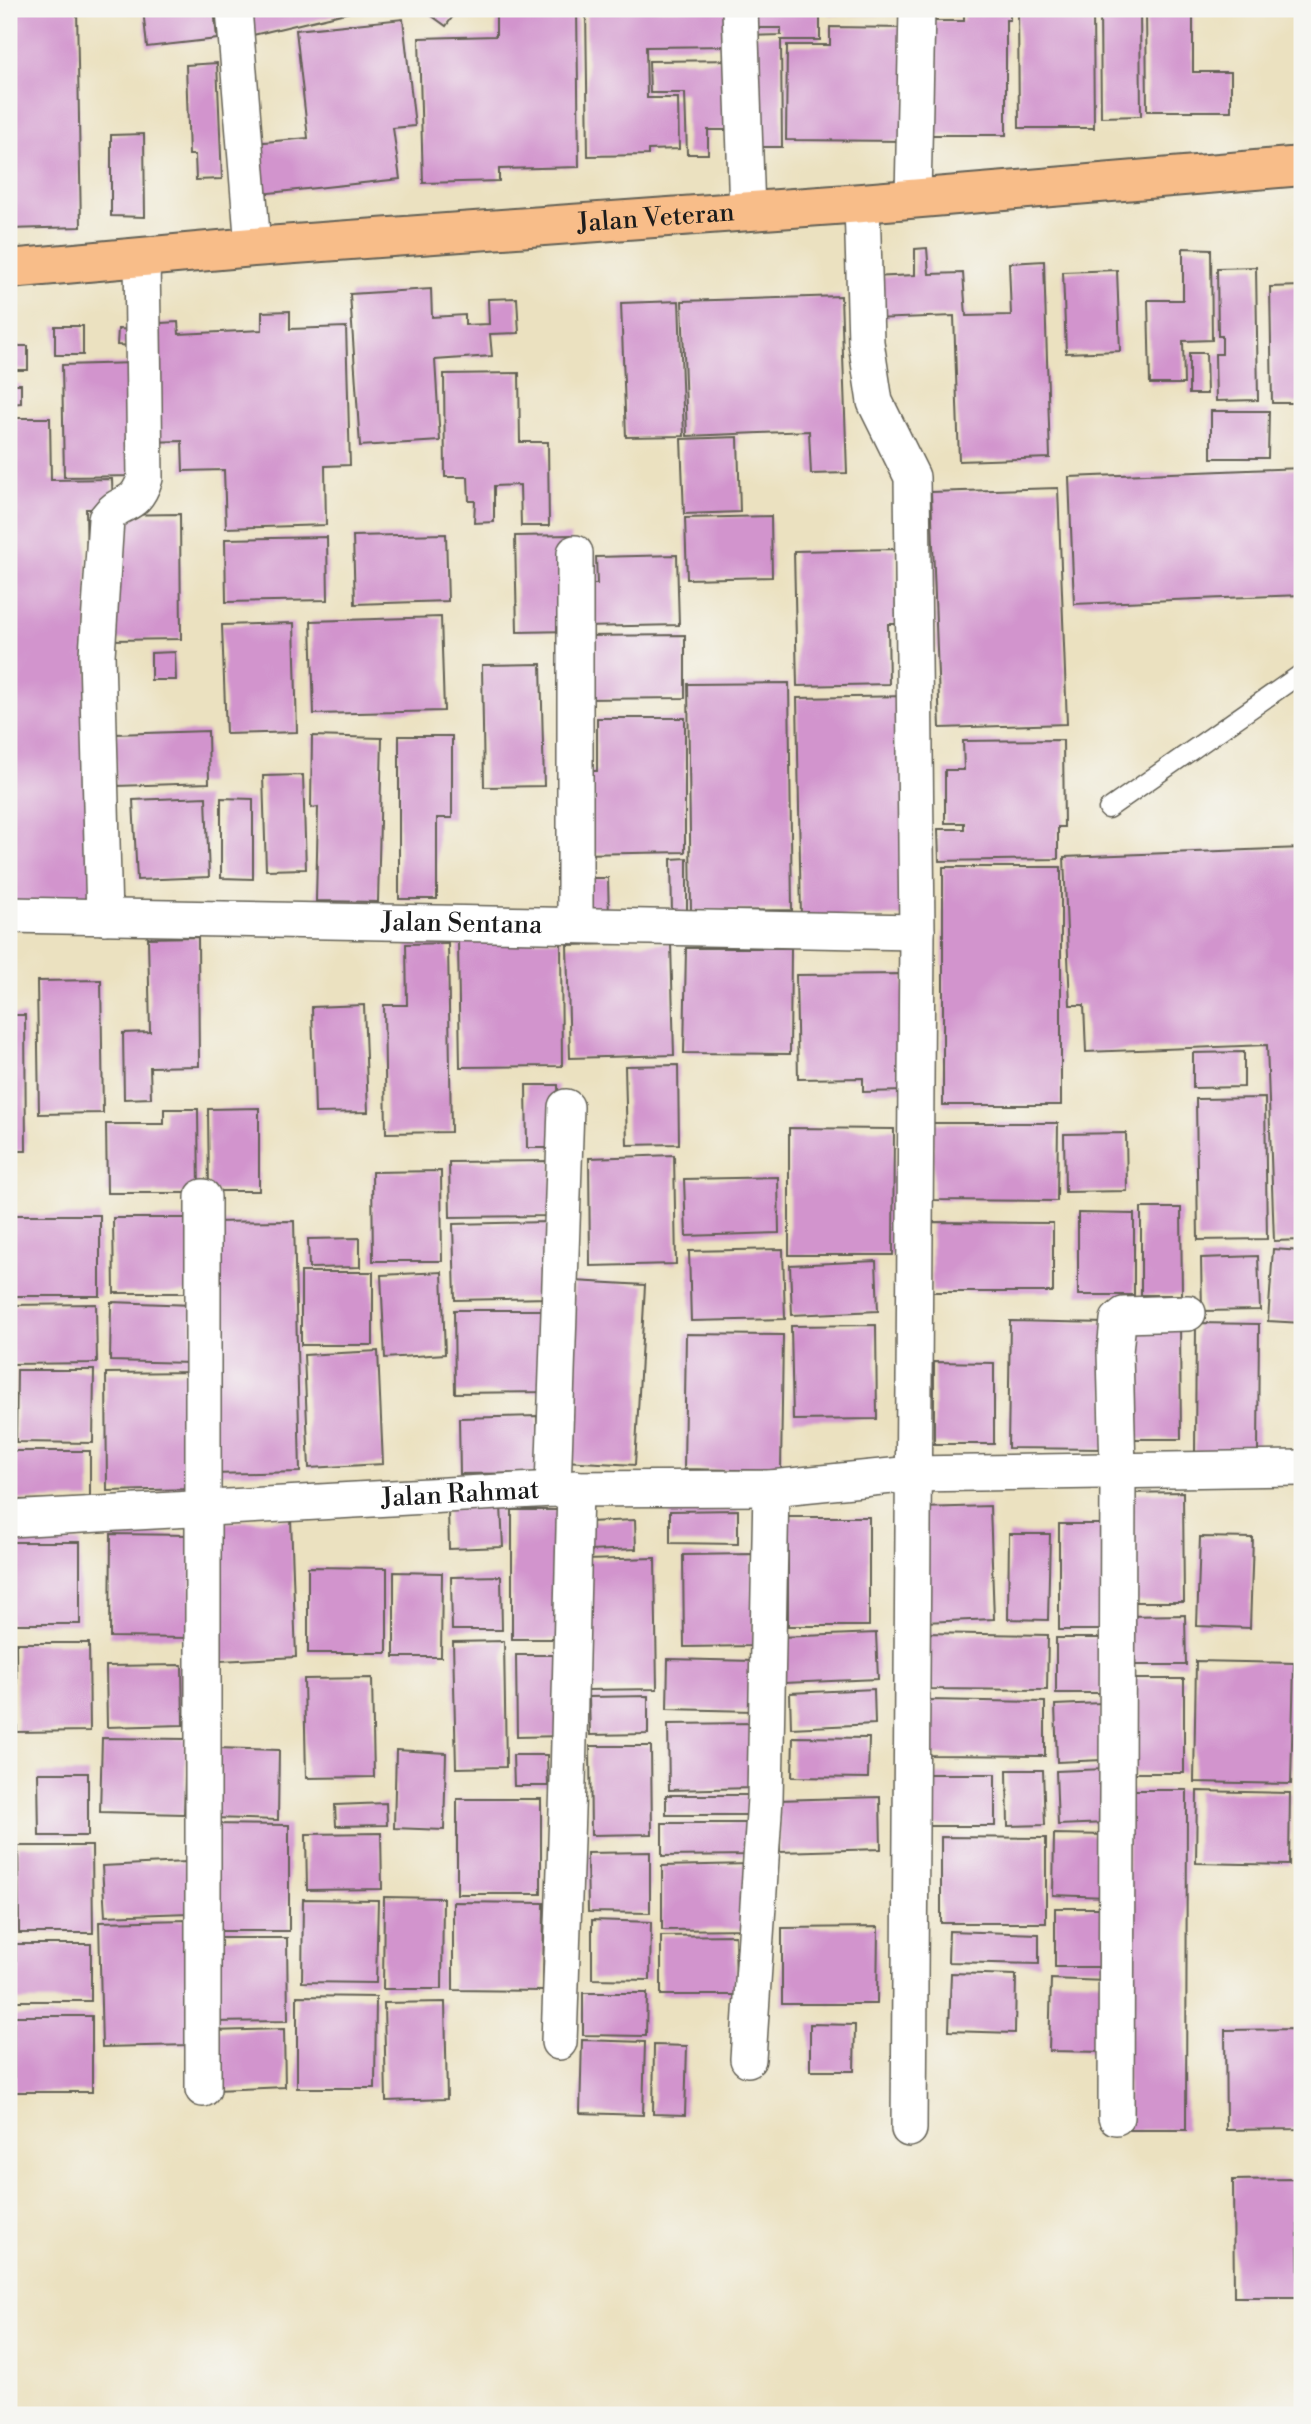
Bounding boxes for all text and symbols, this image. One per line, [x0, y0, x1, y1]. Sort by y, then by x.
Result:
street label: Jalan Veteran [575, 196, 736, 240]
street label: Jalan Sentana [380, 906, 544, 941]
street label: Jalan Rahmat [379, 1474, 540, 1515]

